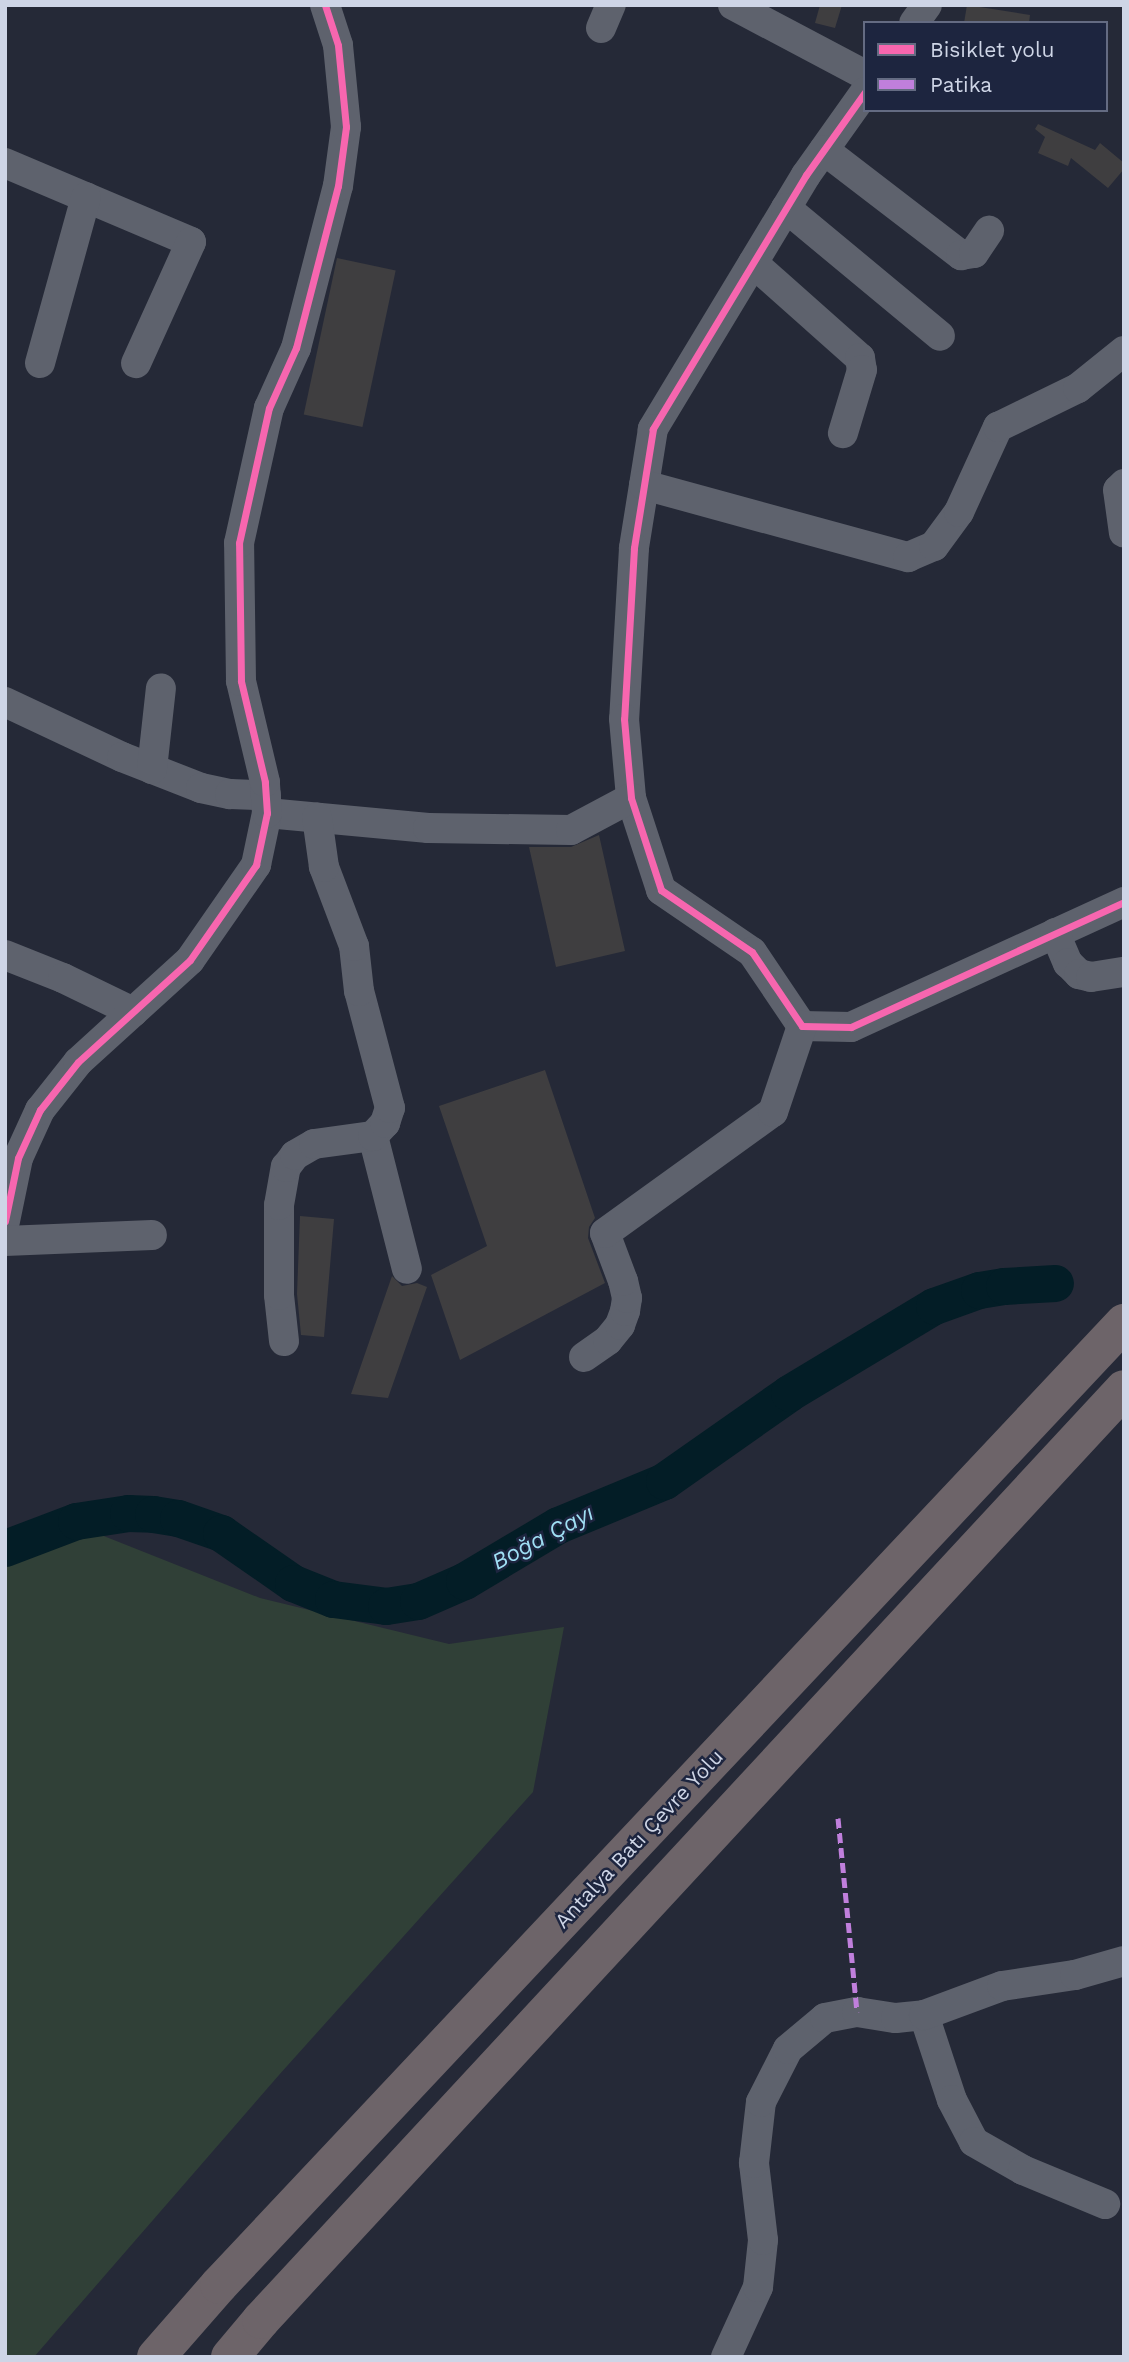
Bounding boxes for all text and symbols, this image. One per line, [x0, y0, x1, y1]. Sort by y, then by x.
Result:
legend [863, 21, 1108, 112]
text: Bisiklet yolu [930, 37, 1054, 62]
text: Patika [930, 72, 992, 97]
water label: Boğa Çayı [487, 1500, 599, 1576]
street label: Antalya Batı Çevre Yolu [549, 1744, 729, 1934]

